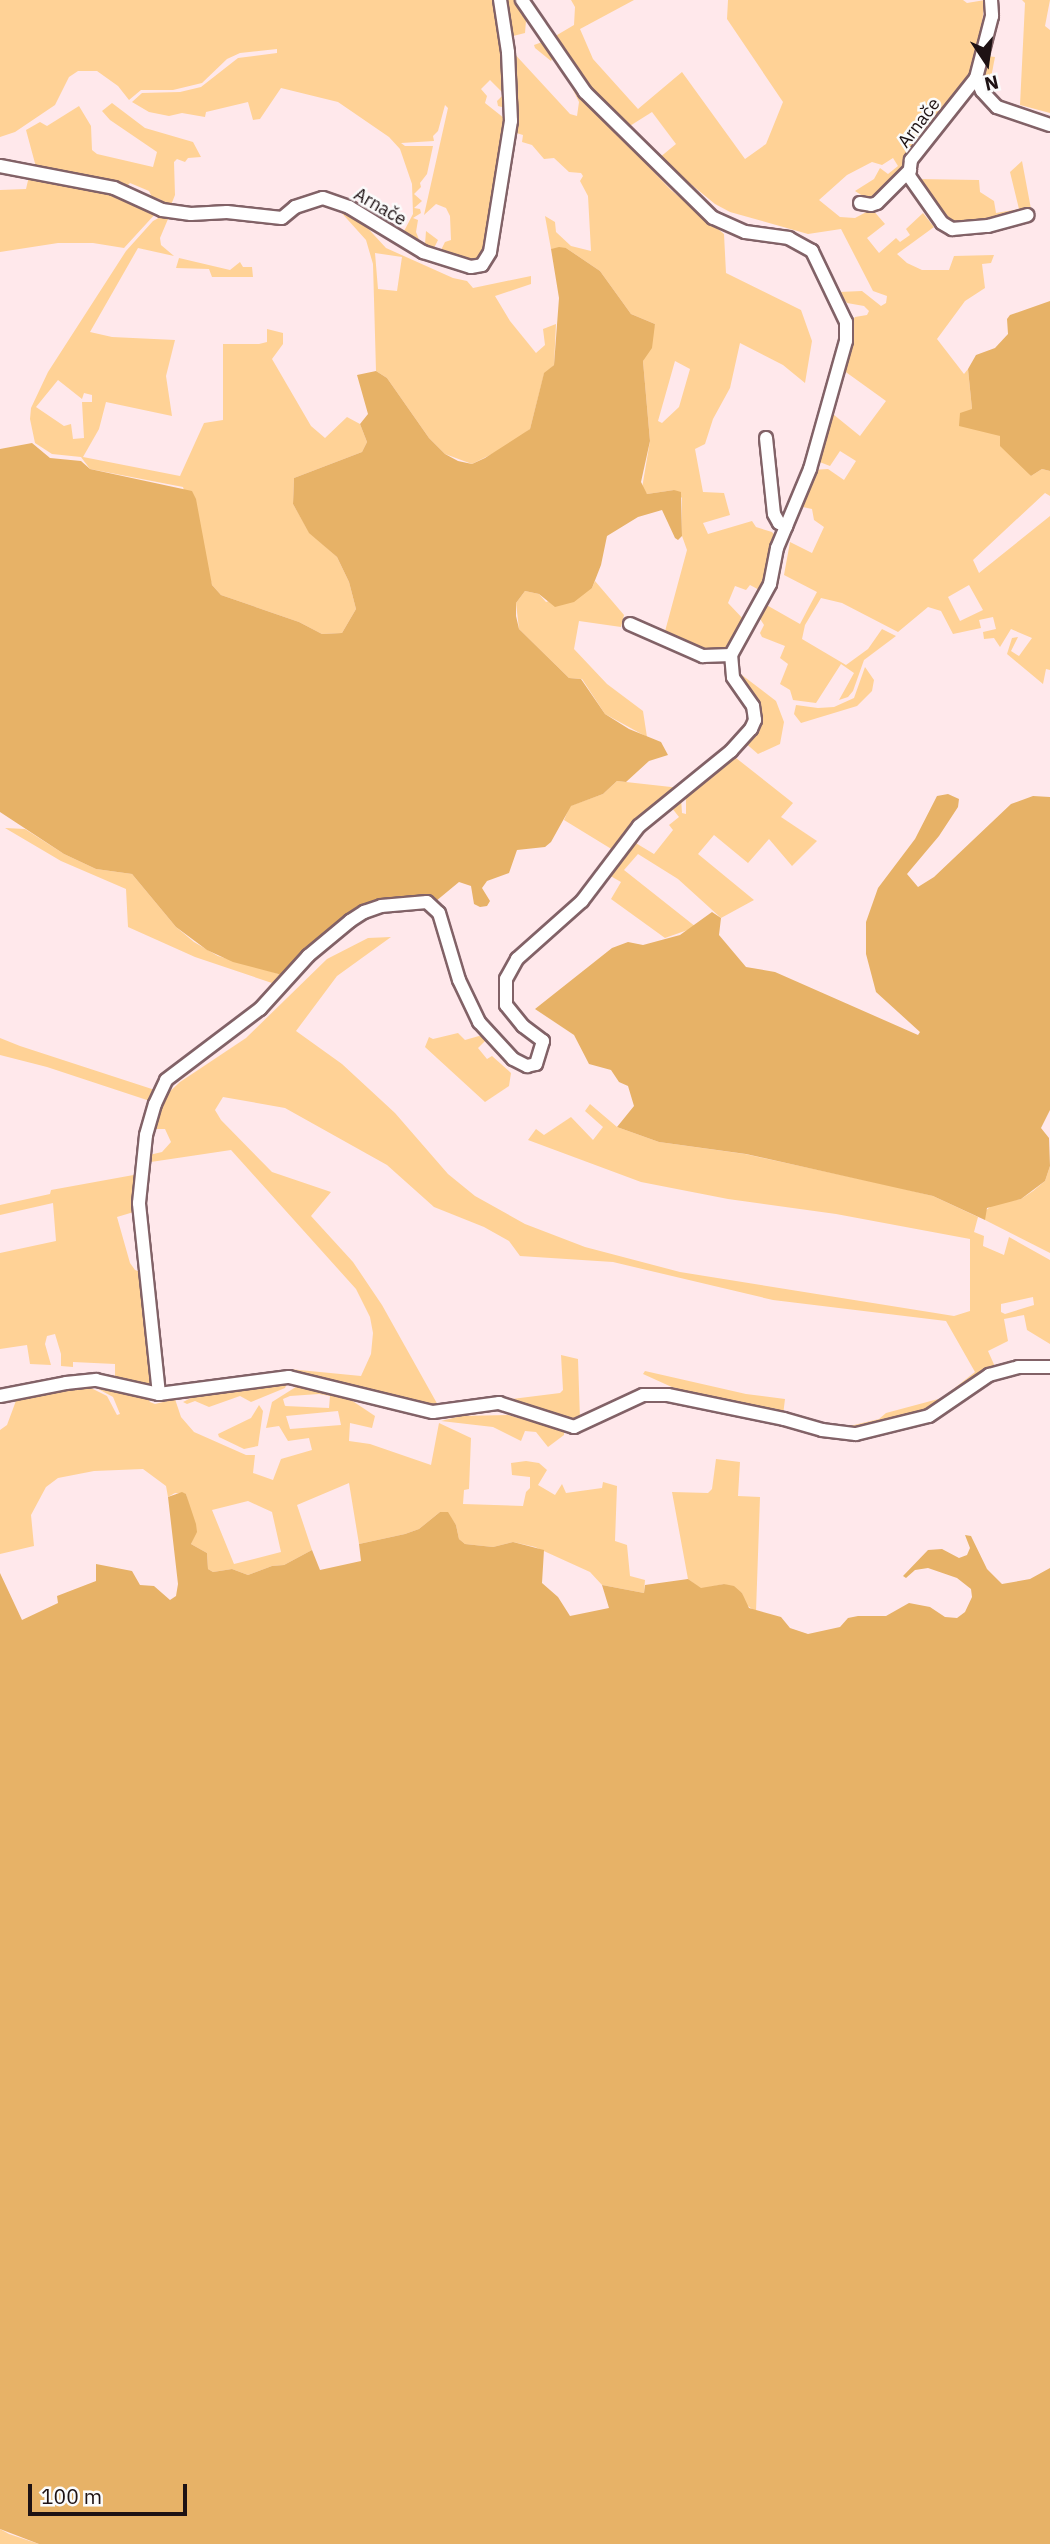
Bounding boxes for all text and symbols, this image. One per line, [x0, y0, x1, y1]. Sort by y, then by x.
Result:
north arrow [952, 28, 1022, 98]
text: N [982, 70, 1001, 97]
street label: Arnače [893, 94, 945, 152]
street label: Arnače [350, 183, 410, 231]
scale bar [32, 2470, 191, 2514]
text: 100 m [41, 2482, 102, 2510]

